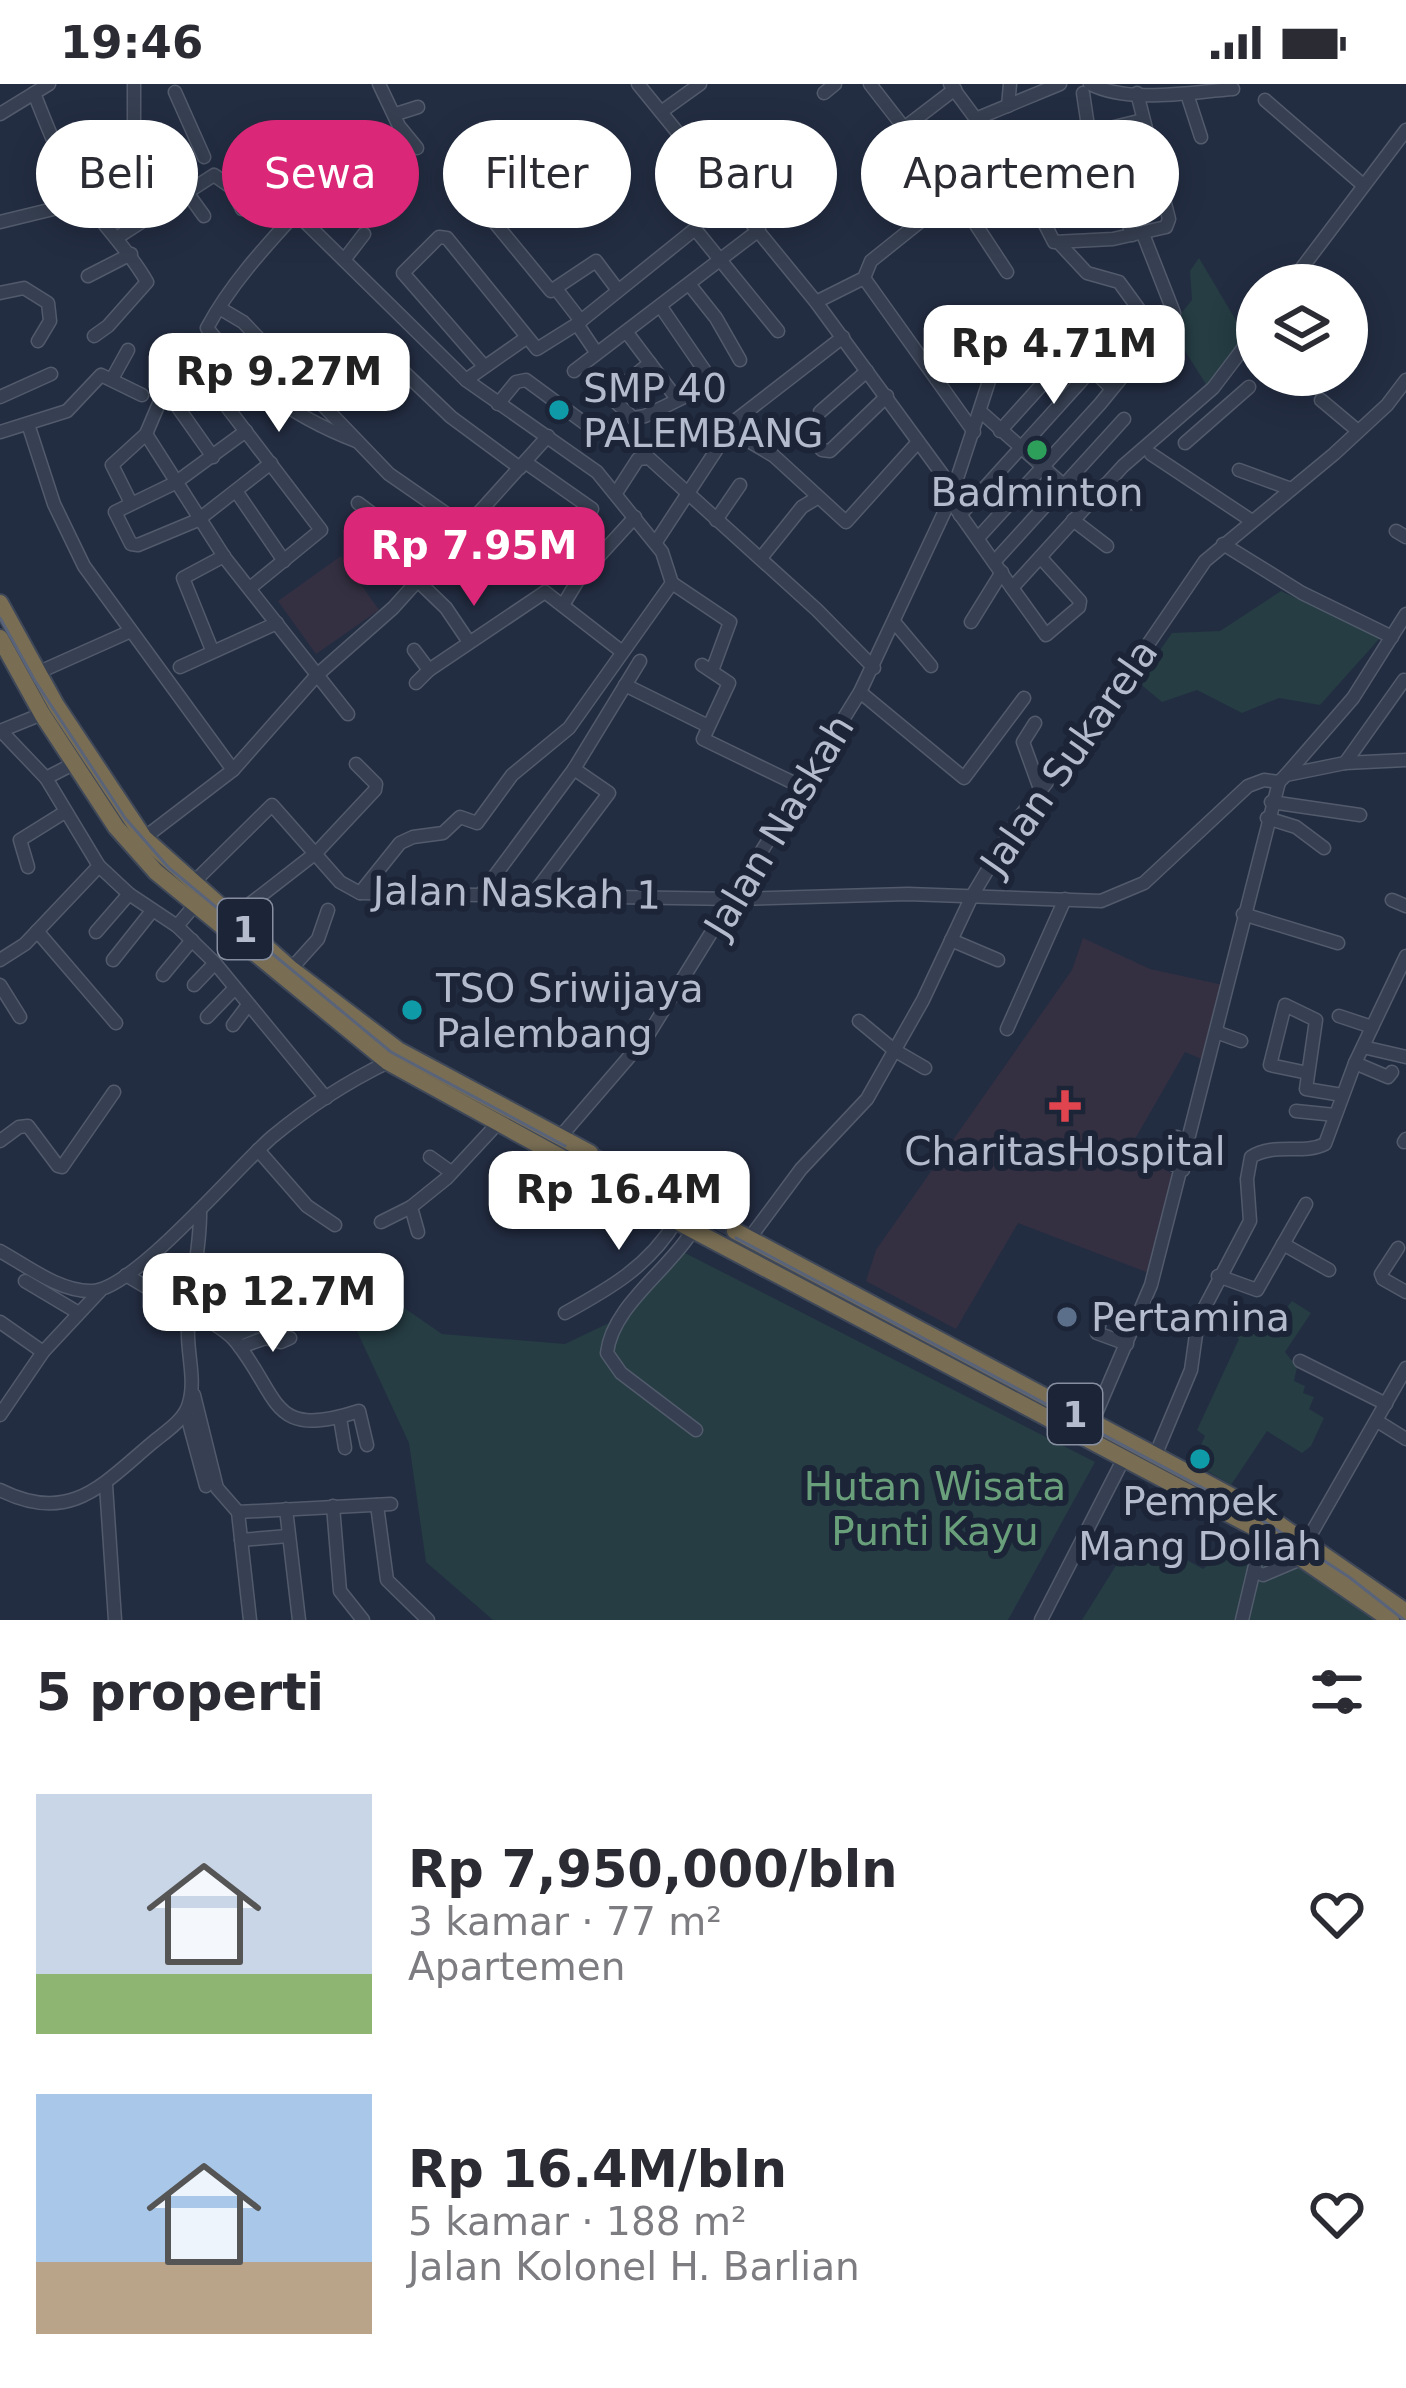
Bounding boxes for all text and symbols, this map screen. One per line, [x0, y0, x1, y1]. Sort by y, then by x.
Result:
text: 19:46 [60, 16, 203, 69]
chip: Beli [36, 120, 198, 228]
chip: Sewa [222, 120, 419, 228]
chip: Filter [443, 120, 631, 228]
chip: Baru [655, 120, 837, 228]
chip: Apartemen [861, 120, 1179, 228]
map controls [1236, 264, 1368, 396]
button: layers [1236, 264, 1368, 396]
pin: Rp 4.71M [930, 305, 1178, 407]
text: Rp 4.71M [951, 321, 1157, 366]
pin: Rp 9.27M [155, 333, 403, 435]
text: Rp 9.27M [176, 349, 382, 394]
place label: SMP 40 PALEMBANG [583, 366, 824, 456]
marker: SMP 40 PALEMBANG [546, 397, 572, 423]
marker: Badminton [1024, 437, 1050, 463]
place label: Badminton [931, 470, 1143, 515]
pin: Rp 7.95M [350, 507, 598, 609]
text: Rp 7.95M [371, 523, 577, 568]
street label: Jalan Sukarela [970, 631, 1167, 886]
street label: Jalan Naskah [693, 707, 863, 948]
street label: Jalan Naskah 1 [369, 868, 662, 918]
road number: 1 [218, 899, 272, 959]
place label: TSO Sriwijaya Palembang [435, 966, 704, 1056]
marker: TSO Sriwijaya Palembang [399, 997, 425, 1023]
marker: CharitasHospital [1049, 1090, 1081, 1122]
place label: CharitasHospital [904, 1129, 1226, 1174]
pin: Rp 16.4M [495, 1151, 743, 1253]
text: Rp 16.4M [516, 1167, 722, 1212]
pin: Rp 12.7M [149, 1253, 397, 1355]
text: Rp 12.7M [170, 1269, 376, 1314]
place label: Pertamina [1091, 1295, 1290, 1340]
marker: Pertamina [1054, 1304, 1080, 1330]
road number: 1 [1048, 1384, 1102, 1444]
marker: Pempek Mang Dollah [1187, 1446, 1213, 1472]
park label: Hutan Wisata Punti Kayu [804, 1464, 1066, 1554]
place label: Pempek Mang Dollah [1078, 1479, 1322, 1569]
icon: filters [1304, 1659, 1370, 1725]
text: 5 properti [36, 1663, 324, 1722]
text: Rp 7,950,000/bln [408, 1840, 898, 1899]
icon: home [132, 1842, 276, 1986]
icon: heart [1304, 1881, 1370, 1947]
text: 3 kamar · 77 m² [408, 1899, 722, 1944]
text: Apartemen [408, 1944, 625, 1989]
text: Rp 16.4M/bln [408, 2140, 787, 2199]
icon: home [132, 2142, 276, 2286]
icon: heart [1304, 2181, 1370, 2247]
text: 5 kamar · 188 m² [408, 2199, 747, 2244]
text: Jalan Kolonel H. Barlian [408, 2244, 860, 2289]

